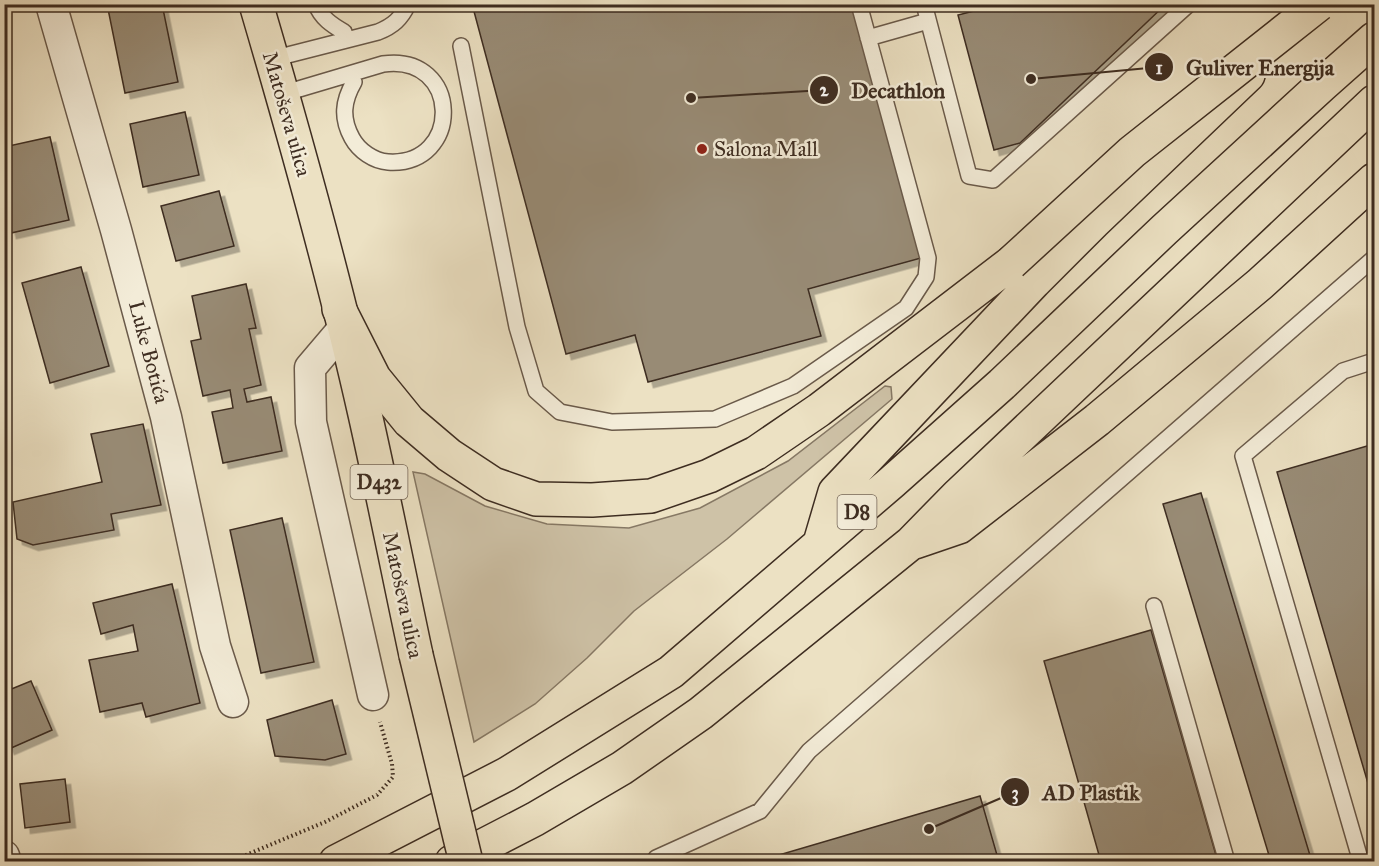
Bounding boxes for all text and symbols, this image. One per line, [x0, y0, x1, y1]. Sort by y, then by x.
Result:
callout: Guliver Energija [1144, 47, 1346, 87]
street label: Matoševa ulica [257, 49, 317, 180]
text: Guliver Energija [1186, 54, 1335, 81]
text: 1 [1155, 57, 1163, 79]
callout: Decathlon [809, 70, 957, 110]
text: Decathlon [851, 77, 945, 104]
text: 2 [820, 79, 830, 101]
place label: Salona Mall [714, 136, 818, 162]
marker: Salona Mall [695, 142, 709, 156]
street label: Luke Botića [123, 298, 175, 406]
road number: D432 [350, 465, 407, 499]
road number: D8 [838, 495, 876, 529]
street label: Matoševa ulica [377, 529, 429, 661]
callout: AD Plastik [1000, 772, 1151, 812]
text: AD Plastik [1041, 779, 1140, 806]
text: 3 [1011, 782, 1019, 805]

